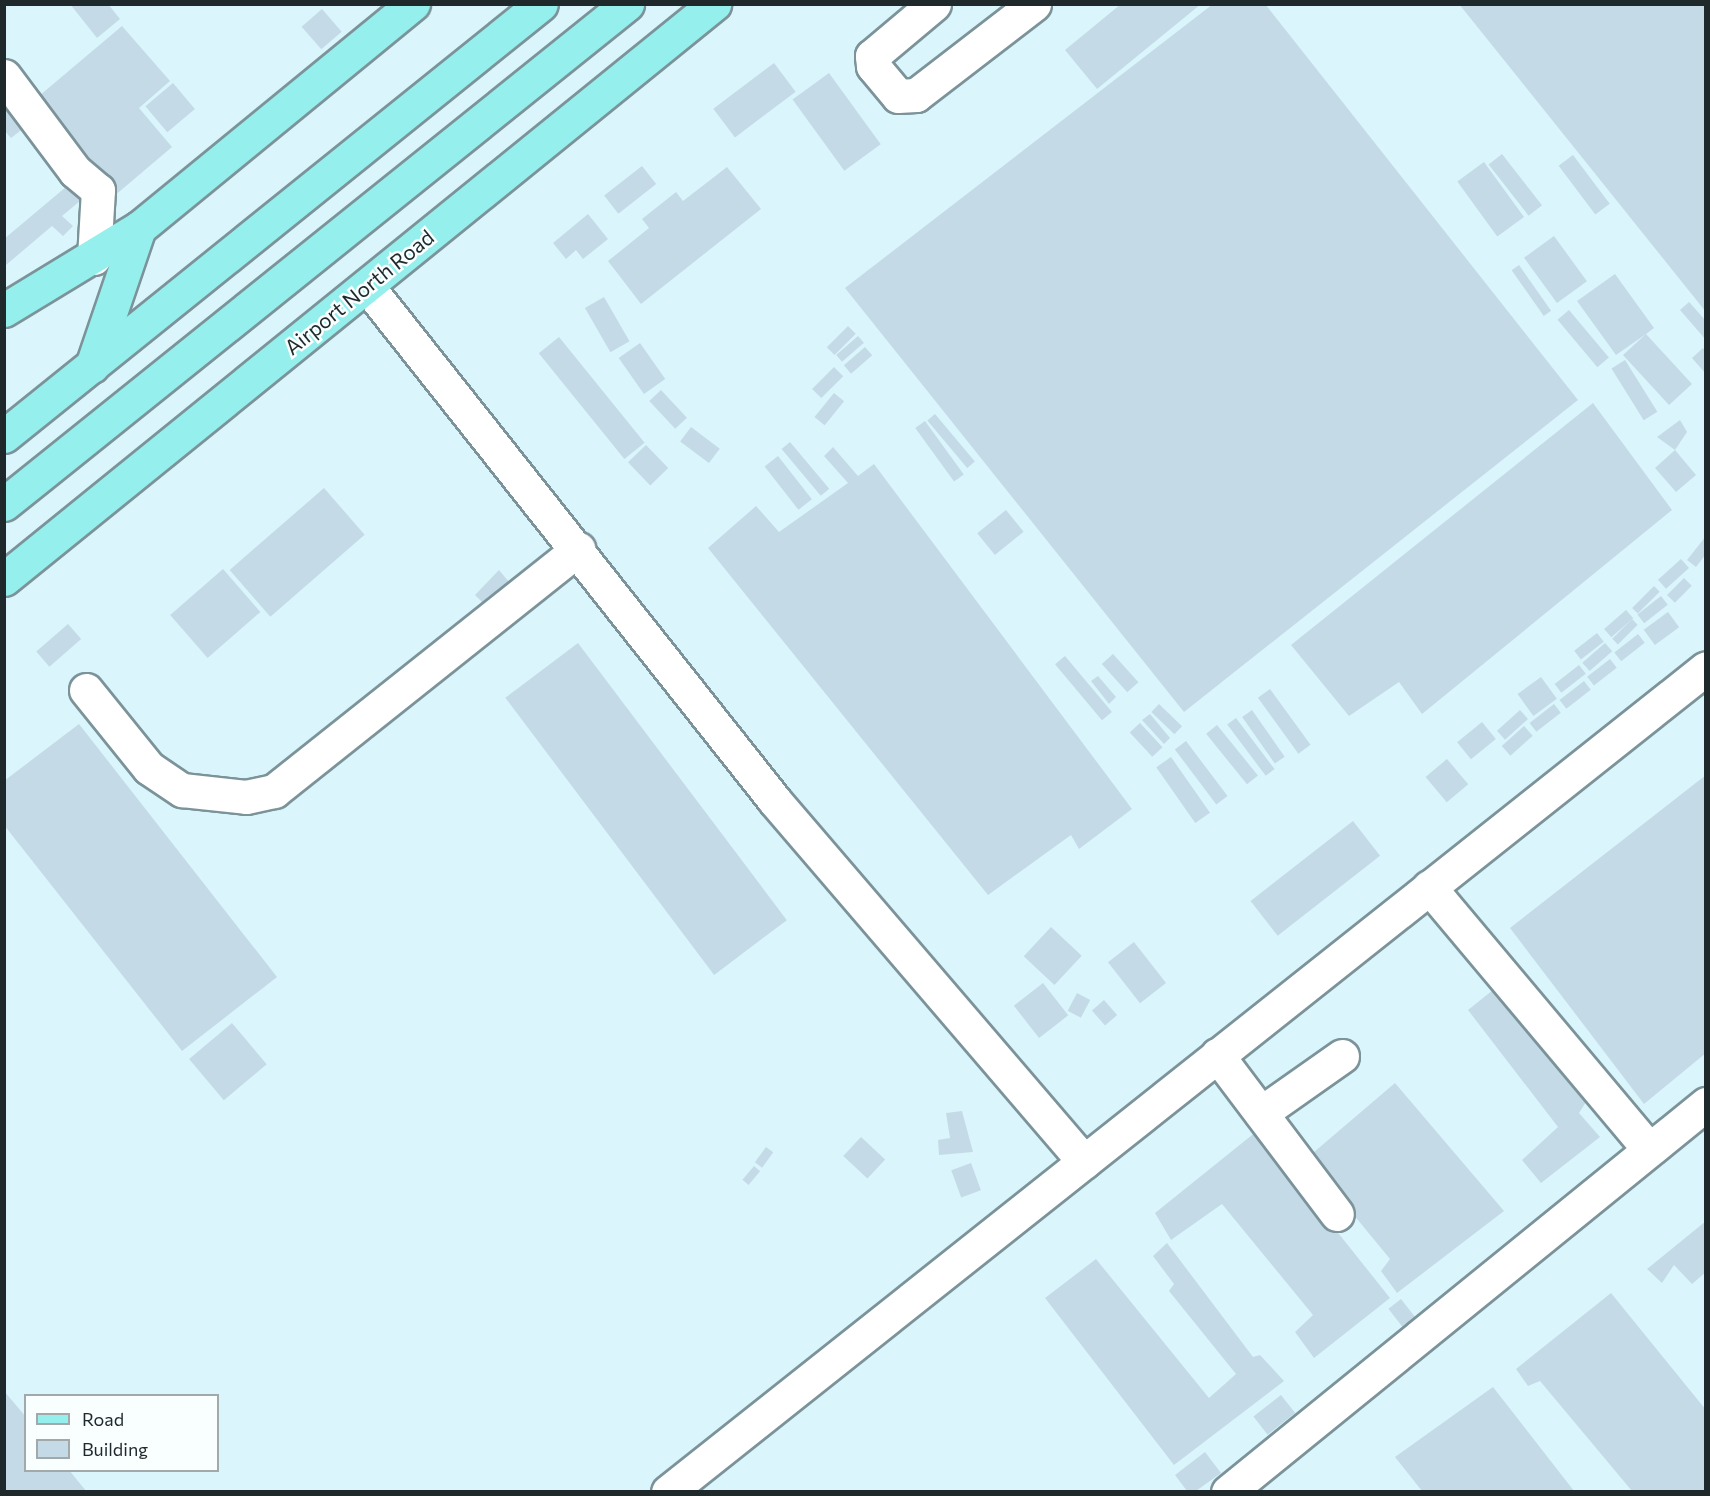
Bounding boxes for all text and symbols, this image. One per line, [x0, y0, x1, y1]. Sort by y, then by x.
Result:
street label: Airport North Road [279, 224, 439, 360]
legend [24, 1394, 219, 1472]
text: Road [82, 1408, 124, 1430]
text: Building [82, 1438, 148, 1460]

